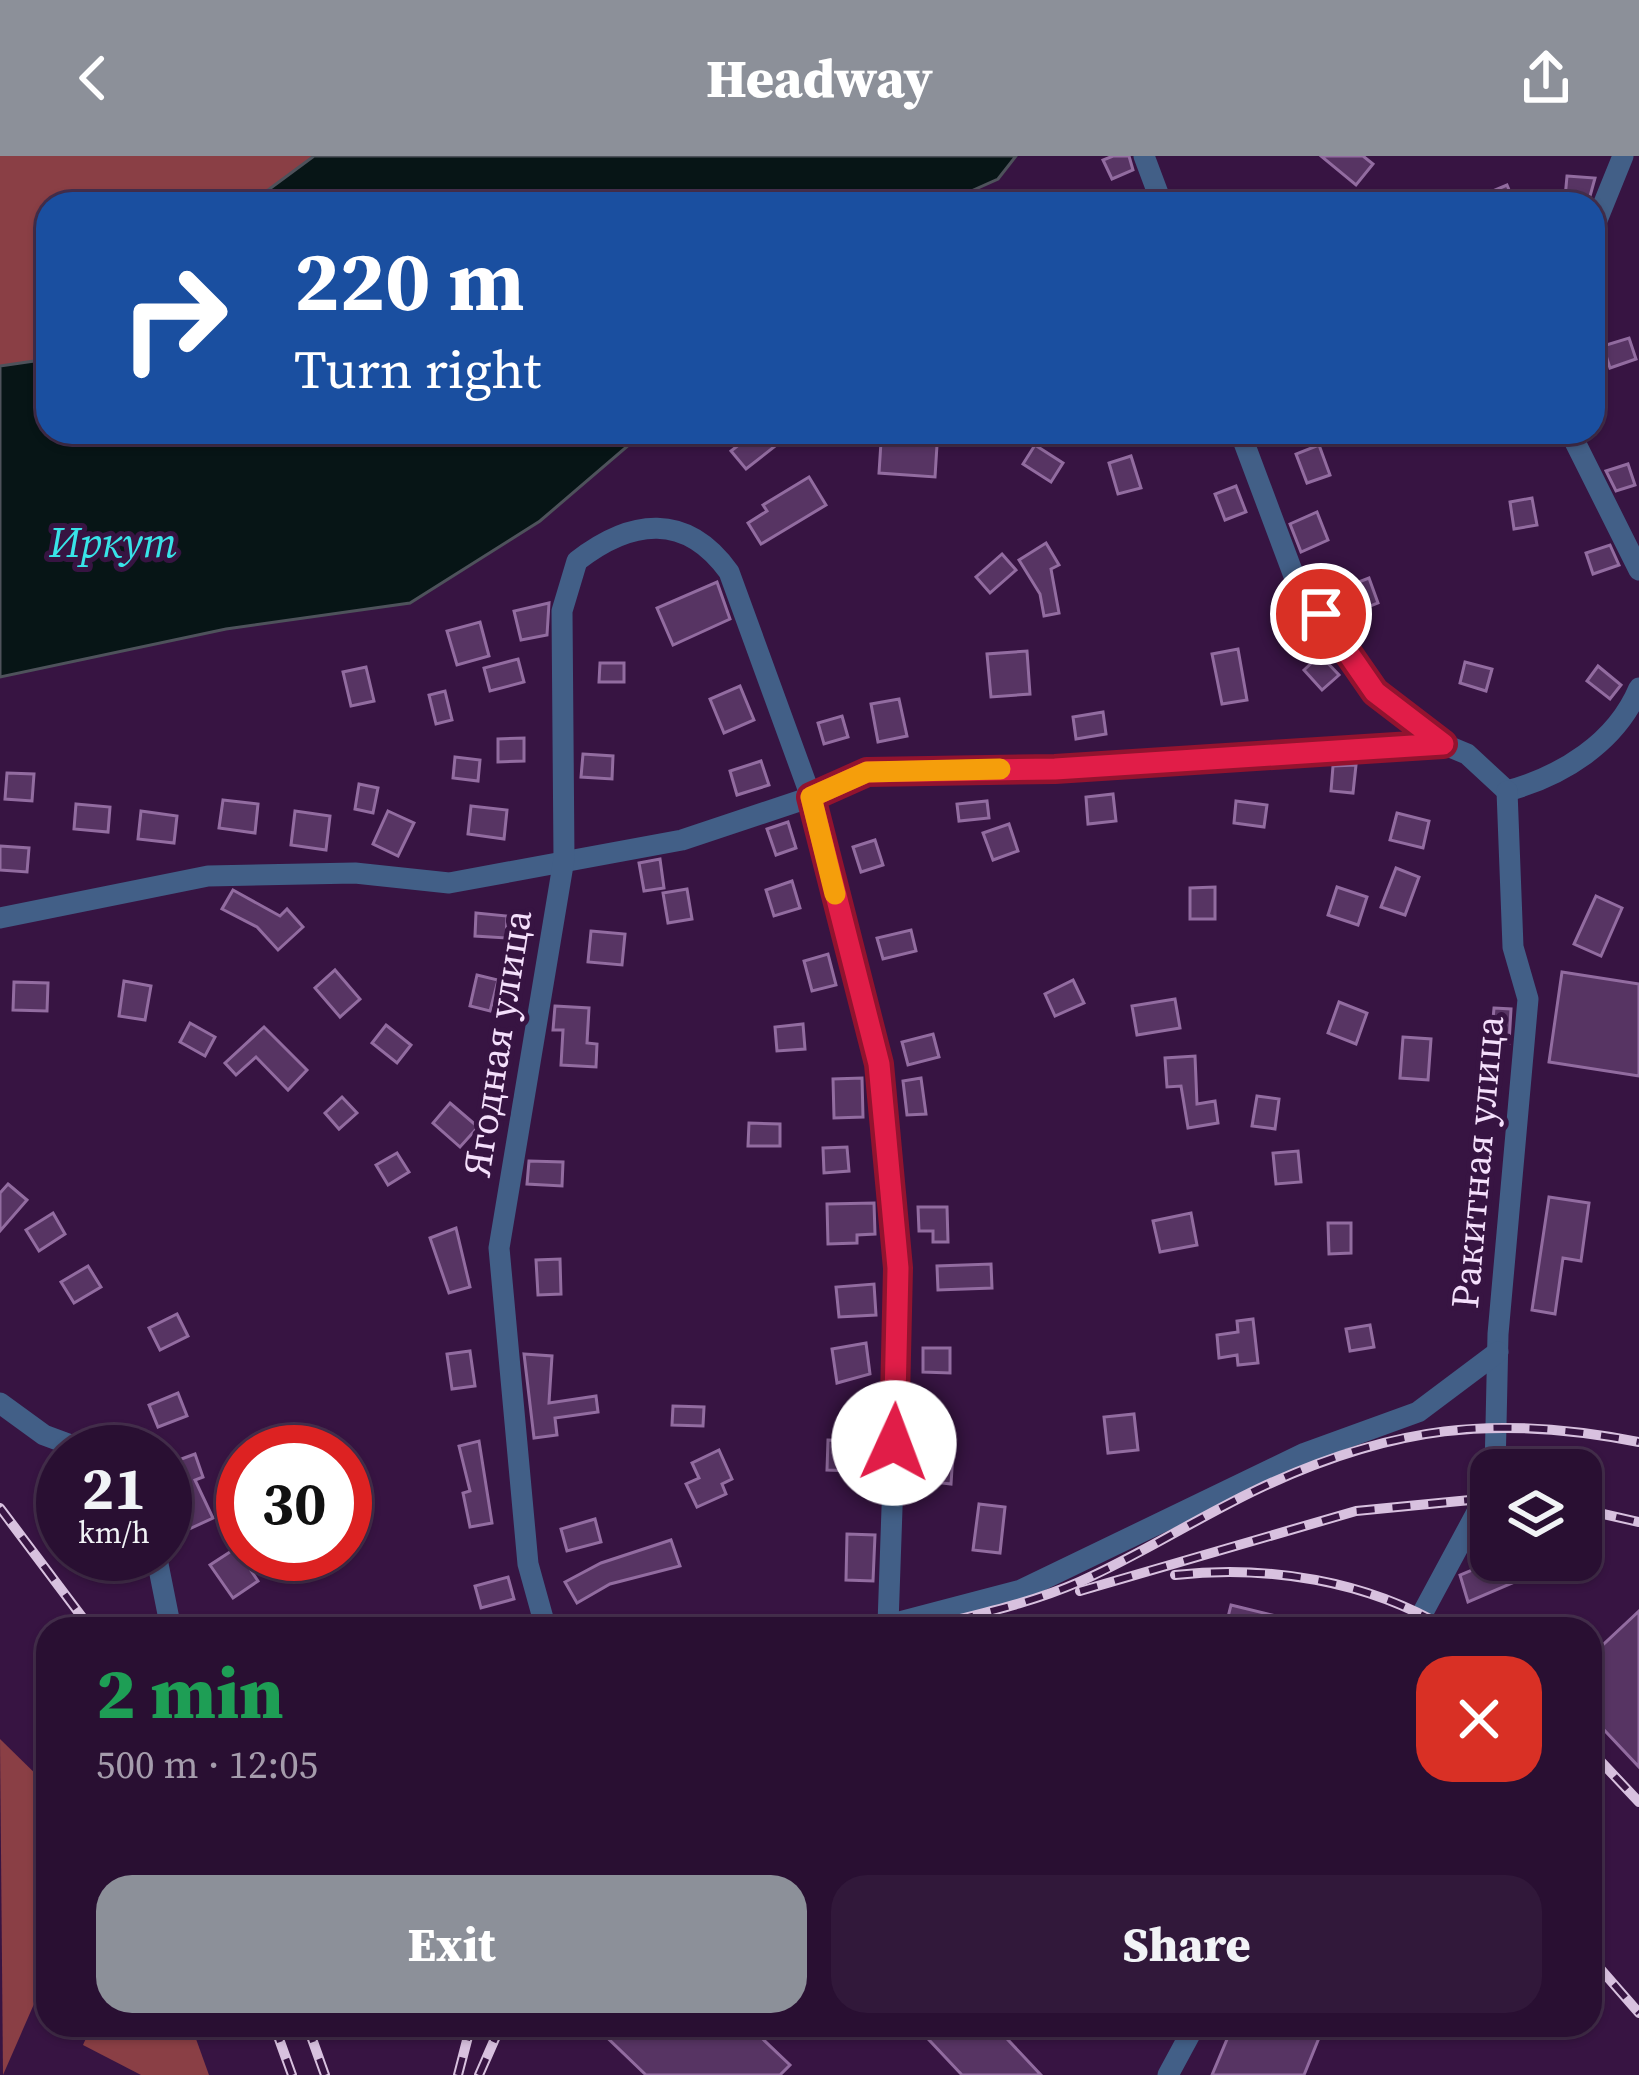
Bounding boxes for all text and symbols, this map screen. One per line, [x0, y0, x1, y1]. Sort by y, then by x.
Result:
text: Headway [706, 41, 933, 115]
icon: back [60, 45, 126, 111]
icon: share [1513, 45, 1579, 111]
text: 220 m [294, 223, 525, 338]
icon: right [96, 240, 252, 396]
text: Turn right [294, 332, 541, 406]
water label: Иркут [48, 513, 177, 571]
pin [1270, 563, 1372, 665]
icon: arrive [1288, 581, 1354, 647]
street label: Ягодная улица [450, 906, 544, 1180]
street label: Ракитная улица [1438, 1013, 1516, 1311]
position arrow [831, 1380, 957, 1506]
speed limit sign: 30 [216, 1425, 372, 1581]
text: 21 [81, 1447, 147, 1529]
map controls [1470, 1449, 1602, 1581]
button: layers [1470, 1449, 1602, 1581]
text: km/h [78, 1512, 150, 1553]
text: 2 min [96, 1643, 284, 1742]
button: close [1416, 1656, 1542, 1782]
text: 500 m · 12:05 [96, 1738, 318, 1791]
button: Exit [96, 1875, 807, 2013]
button: Share [831, 1875, 1542, 2013]

